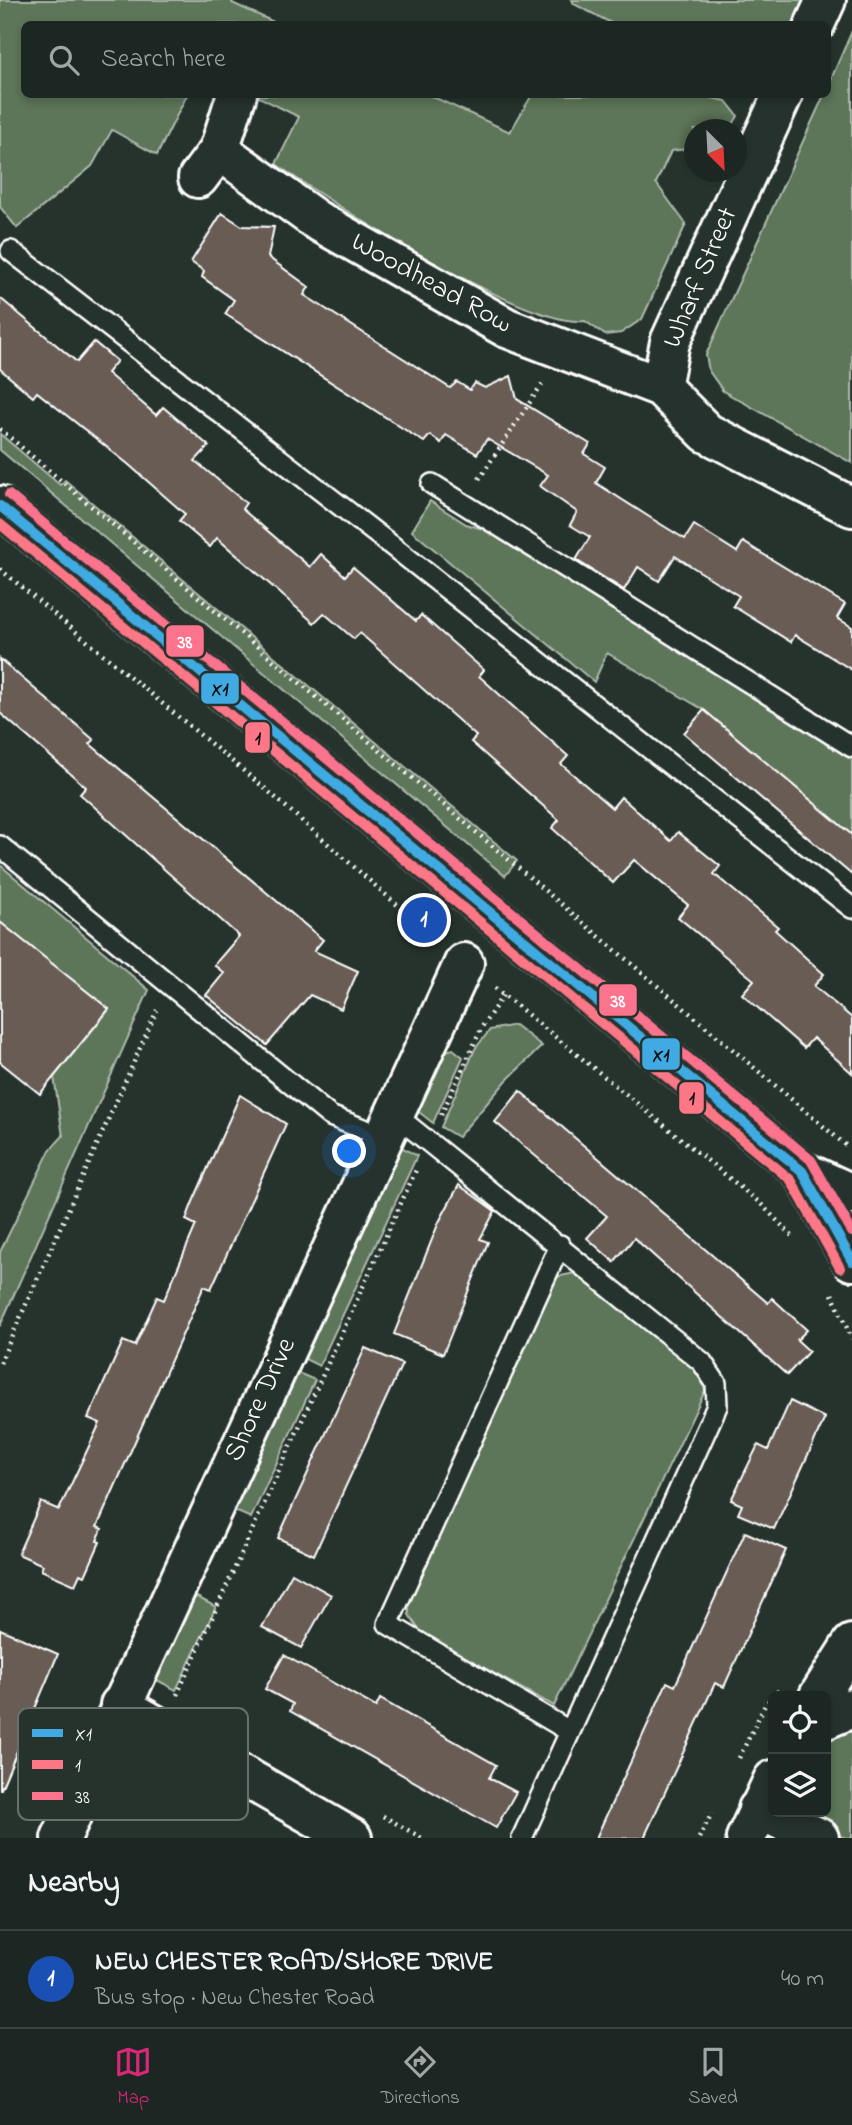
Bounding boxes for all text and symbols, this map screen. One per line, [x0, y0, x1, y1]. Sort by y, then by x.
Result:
search box [21, 21, 831, 98]
icon: search [45, 41, 83, 79]
text: Search here [101, 41, 226, 79]
north arrow [684, 119, 747, 182]
street label: Wharf Street [653, 201, 749, 355]
street label: Woodhead Row [343, 223, 519, 345]
line badge: 38 [165, 624, 205, 658]
text: 38 [177, 630, 192, 657]
line badge: X1 [200, 672, 240, 705]
text: X1 [212, 677, 229, 704]
line badge: 1 [244, 721, 271, 754]
text: 1 [255, 726, 261, 753]
pin: 1 [401, 894, 447, 946]
line badge: 38 [598, 983, 638, 1017]
text: 38 [610, 989, 625, 1016]
line badge: X1 [641, 1037, 681, 1071]
text: X1 [653, 1043, 670, 1070]
line badge: 1 [678, 1081, 705, 1115]
text: 1 [689, 1086, 695, 1113]
your location [332, 1134, 366, 1168]
street label: Shore Drive [214, 1331, 308, 1469]
map controls [768, 1691, 831, 1817]
button: locate [768, 1691, 831, 1754]
legend [18, 1708, 248, 1820]
text: X1 [75, 1722, 92, 1749]
text: 1 [75, 1753, 81, 1780]
button: layers [768, 1754, 831, 1817]
text: 38 [75, 1785, 90, 1812]
text: Nearby [28, 1862, 120, 1906]
text: NEW CHESTER ROAD/SHORE DRIVE [95, 1944, 493, 1982]
text: 1 [47, 1963, 55, 1996]
text: 40 m [781, 1963, 824, 1996]
text: Bus stop · New Chester Road [95, 1982, 375, 2015]
tab: Map [114, 2043, 152, 2112]
tab: Directions [381, 2043, 460, 2112]
tab: Saved [688, 2043, 738, 2112]

